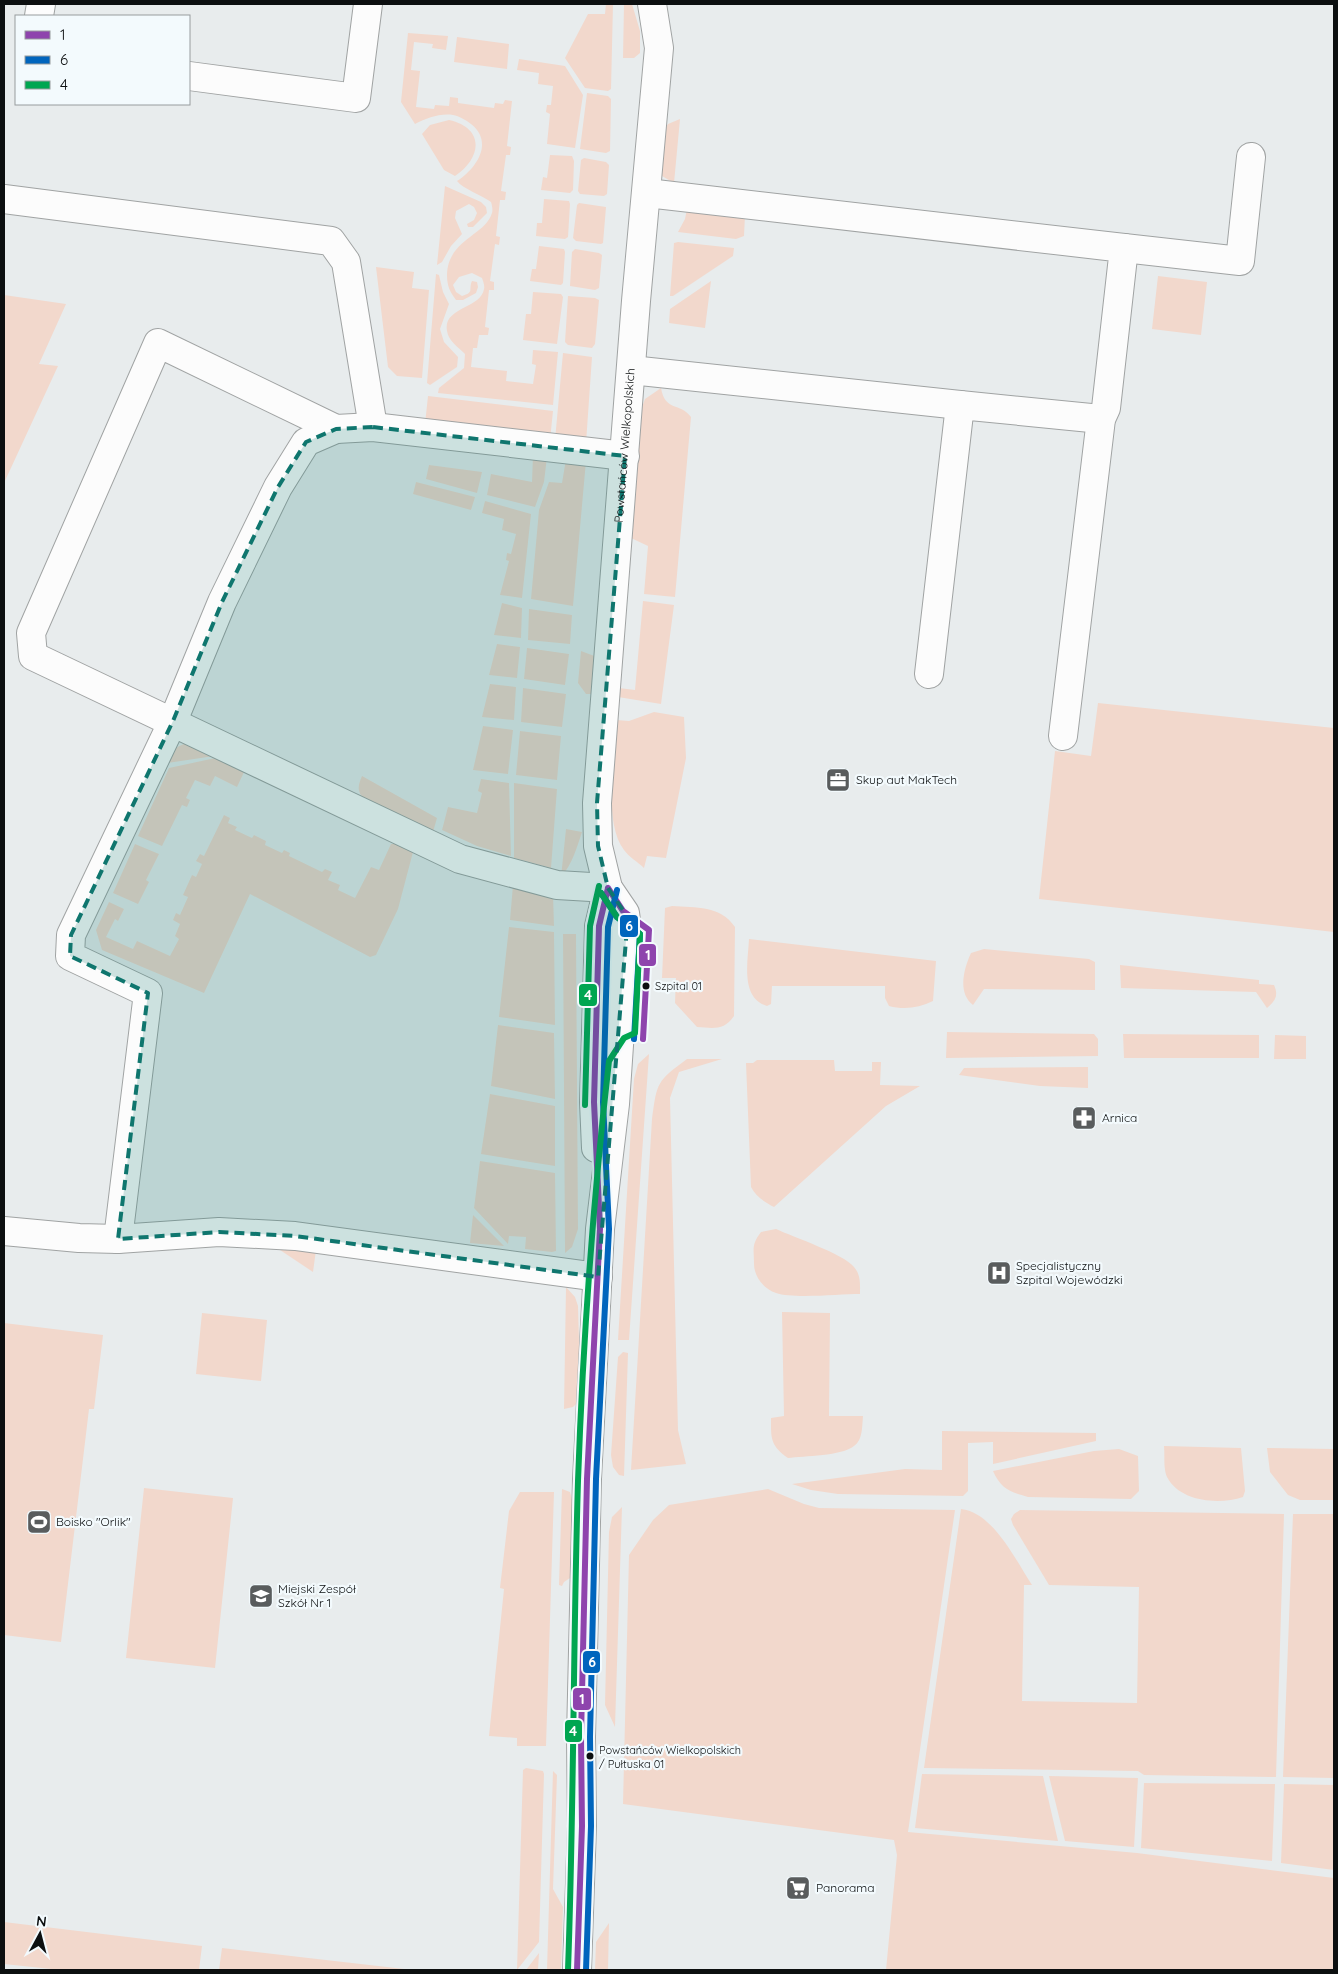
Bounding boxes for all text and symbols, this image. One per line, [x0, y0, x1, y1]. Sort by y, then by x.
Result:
legend [15, 15, 190, 105]
text: 1 [60, 25, 66, 44]
text: 6 [60, 50, 68, 69]
text: 4 [60, 75, 68, 94]
street label: Powstańców Wielkopolskich [611, 368, 638, 523]
office icon: Skup aut MakTech [825, 767, 851, 793]
place label: Skup aut MakTech [856, 772, 957, 787]
line badge: 6 [619, 914, 639, 938]
text: 6 [625, 917, 633, 935]
line badge: 1 [638, 943, 657, 967]
text: 1 [645, 946, 651, 964]
place label: Szpital 01 [655, 979, 702, 993]
marker: Szpital 01 [641, 981, 651, 991]
line badge: 4 [578, 983, 598, 1007]
text: 4 [584, 986, 592, 1004]
pharmacy icon: Arnica [1071, 1105, 1097, 1131]
place label: Arnica [1102, 1110, 1137, 1125]
place label: Specjalistyczny Szpital Wojewódzki [1016, 1258, 1123, 1287]
hospital icon: Specjalistyczny Szpital Wojewódzki [986, 1260, 1012, 1286]
sports icon: Boisko "Orlik" [26, 1509, 52, 1535]
place label: Boisko "Orlik" [56, 1514, 131, 1529]
place label: Miejski Zespół Szkół Nr 1 [278, 1581, 356, 1610]
school or university icon: Miejski Zespół Szkół Nr 1 [248, 1583, 274, 1609]
line badge: 6 [582, 1650, 601, 1674]
text: 6 [588, 1653, 596, 1671]
line badge: 1 [572, 1687, 592, 1711]
text: 1 [579, 1690, 585, 1708]
line badge: 4 [564, 1719, 583, 1743]
text: 4 [569, 1722, 577, 1740]
place label: Powstańców Wielkopolskich / Pułtuska 01 [599, 1743, 741, 1771]
marker: Powstańców Wielkopolskich / Pułtuska 01 [585, 1751, 595, 1761]
supermarket icon: Panorama [785, 1875, 811, 1901]
place label: Panorama [816, 1880, 875, 1895]
north arrow [15, 1909, 65, 1959]
text: N [35, 1912, 48, 1931]

